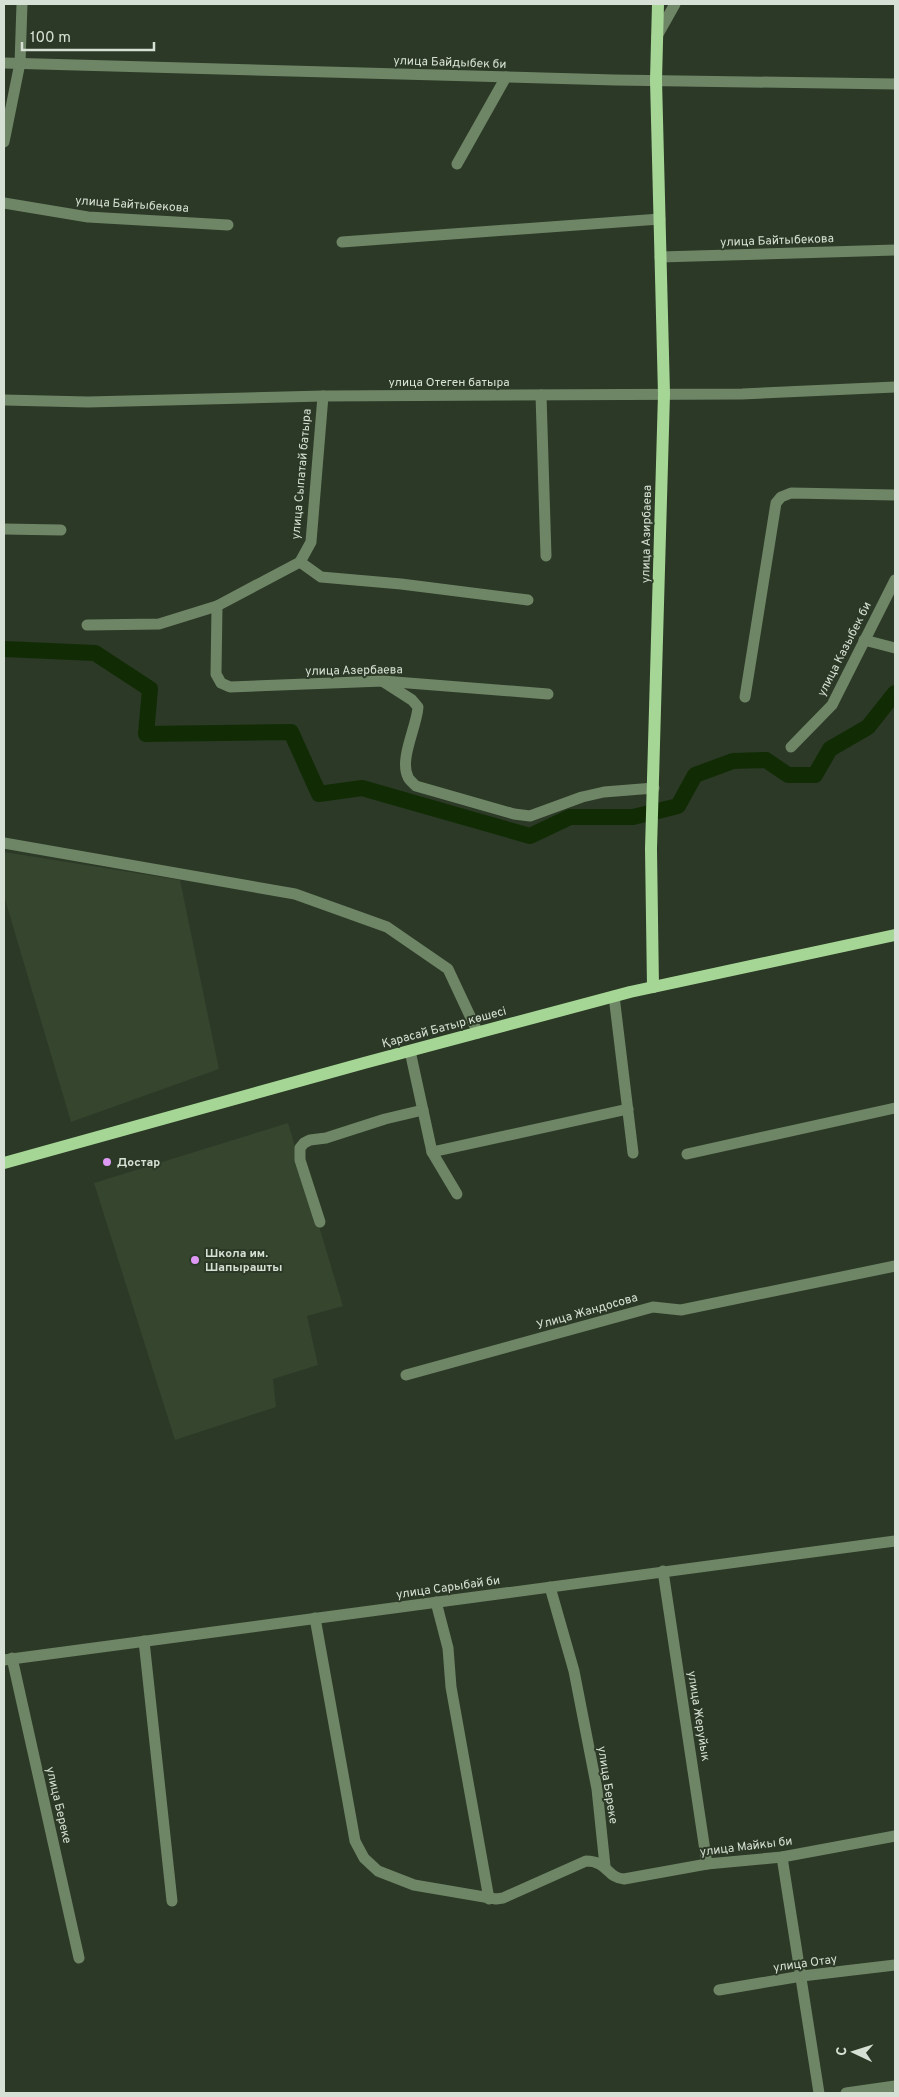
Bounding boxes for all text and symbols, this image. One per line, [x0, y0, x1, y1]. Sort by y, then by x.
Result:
scale bar [22, 20, 155, 52]
text: 100 m [30, 29, 71, 48]
street label: улица Байдыбек би [393, 53, 507, 73]
street label: улица Байтыбекова [75, 193, 189, 217]
street label: улица Байтыбекова [720, 231, 834, 251]
street label: улица Отеген батыра [388, 375, 510, 391]
street label: улица Сыпатай батыра [288, 408, 316, 540]
street label: улица Азирбаева [638, 485, 656, 583]
street label: улица Казыбек би [814, 599, 876, 700]
street label: улица Азербаева [305, 662, 403, 680]
street label: Қарасай Батыр көшесі [380, 1004, 508, 1052]
place label: Достар [117, 1155, 160, 1171]
marker: Достар [101, 1156, 113, 1168]
place label: Школа им. Шапырашты [205, 1246, 282, 1276]
marker: Школа им. Шапырашты [189, 1254, 201, 1266]
street label: Улица Жандосова [535, 1290, 640, 1334]
street label: улица Сарыбай би [395, 1573, 501, 1603]
street label: улица Жеруйык [683, 1670, 713, 1763]
street label: улица Береке [593, 1745, 621, 1825]
street label: улица Береке [41, 1765, 75, 1845]
street label: улица Майкы би [699, 1833, 793, 1861]
street label: улица Отау [772, 1952, 838, 1976]
north arrow [829, 2027, 879, 2077]
text: С [834, 2046, 851, 2056]

